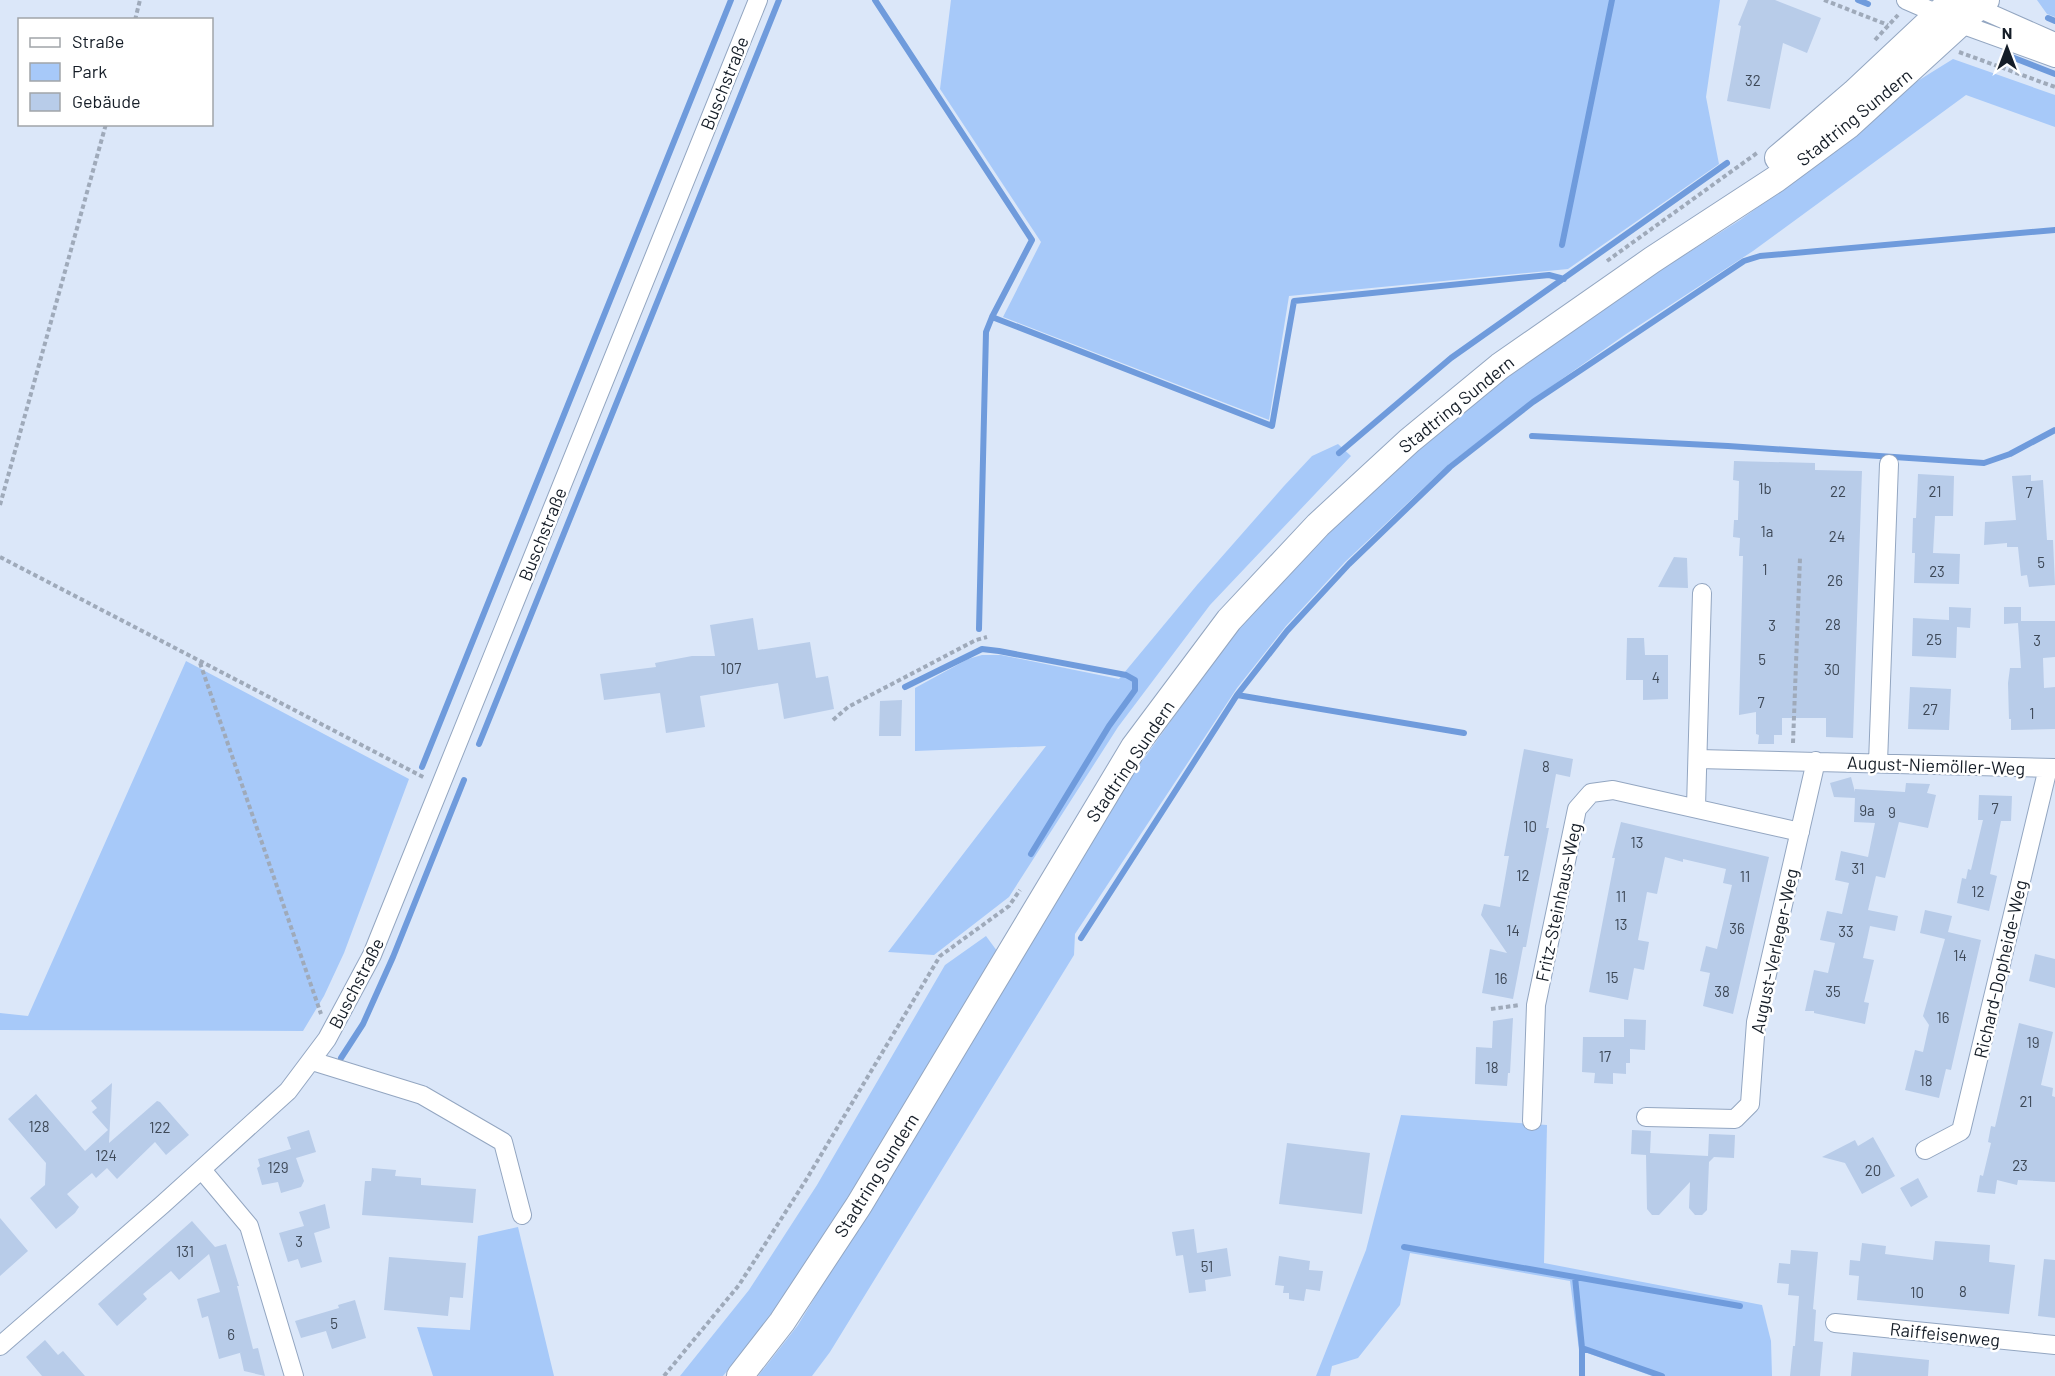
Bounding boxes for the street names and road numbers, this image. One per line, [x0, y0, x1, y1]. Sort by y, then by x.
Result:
street label: Buschstraße [695, 33, 753, 133]
street label: Stadtring Sundern [1792, 64, 1916, 170]
street label: Stadtring Sundern [1394, 351, 1518, 457]
street label: Buschstraße [513, 484, 571, 584]
street label: Stadtring Sundern [1081, 696, 1179, 826]
street label: August-Niemöller-Weg [1847, 751, 2025, 779]
street label: Fritz-Steinhaus-Weg [1530, 821, 1586, 983]
street label: August-Verleger-Weg [1746, 866, 1802, 1036]
street label: Richard-Dopheide-Weg [1969, 878, 2031, 1060]
street label: Buschstraße [324, 934, 388, 1032]
street label: Stadtring Sundern [829, 1109, 923, 1241]
street label: Raiffeisenweg [1889, 1317, 2001, 1351]

